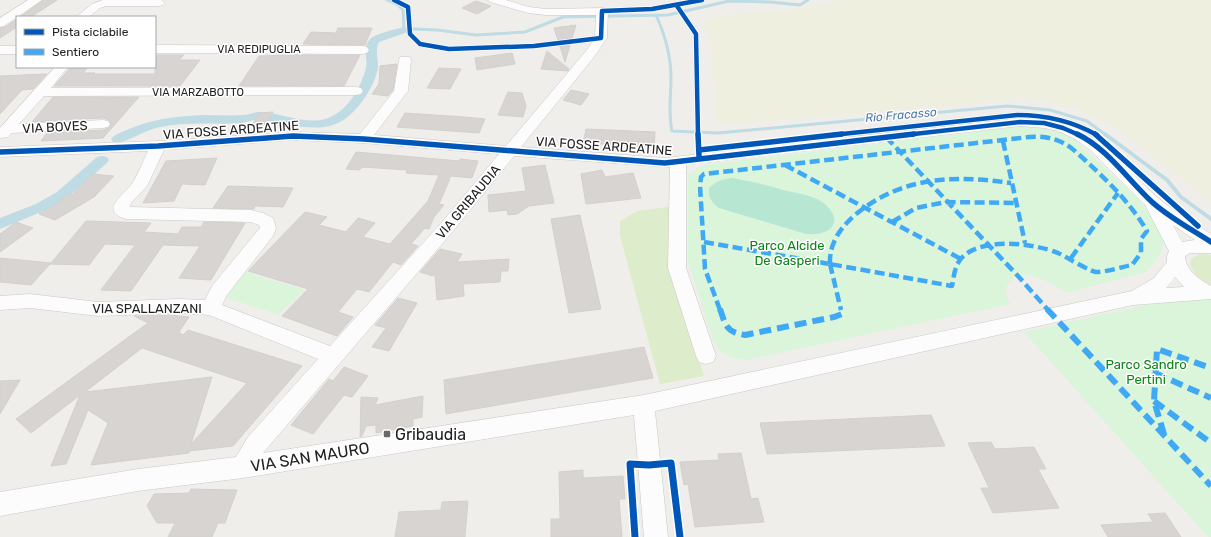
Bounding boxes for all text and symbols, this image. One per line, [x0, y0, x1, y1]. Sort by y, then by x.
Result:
legend [16, 16, 156, 68]
text: Pista ciclabile [52, 25, 129, 39]
street label: VIA REDIPUGLIA [217, 43, 301, 56]
text: Sentiero [52, 45, 99, 59]
street label: VIA MARZABOTTO [152, 86, 244, 99]
water label: Rio Fracasso [865, 105, 938, 125]
street label: VIA BOVES [22, 118, 88, 136]
street label: VIA FOSSE ARDEATINE [162, 118, 300, 142]
street label: VIA FOSSE ARDEATINE [535, 134, 673, 158]
street label: VIA GRIBAUDIA [433, 162, 503, 242]
park label: Parco Alcide De Gasperi [750, 238, 824, 268]
street label: VIA SPALLANZANI [92, 301, 202, 316]
park label: Parco Sandro Pertini [1105, 357, 1187, 387]
place label: Gribaudia [395, 425, 466, 444]
marker: Gribaudia [382, 429, 392, 439]
street label: VIA SAN MAURO [249, 438, 371, 476]

